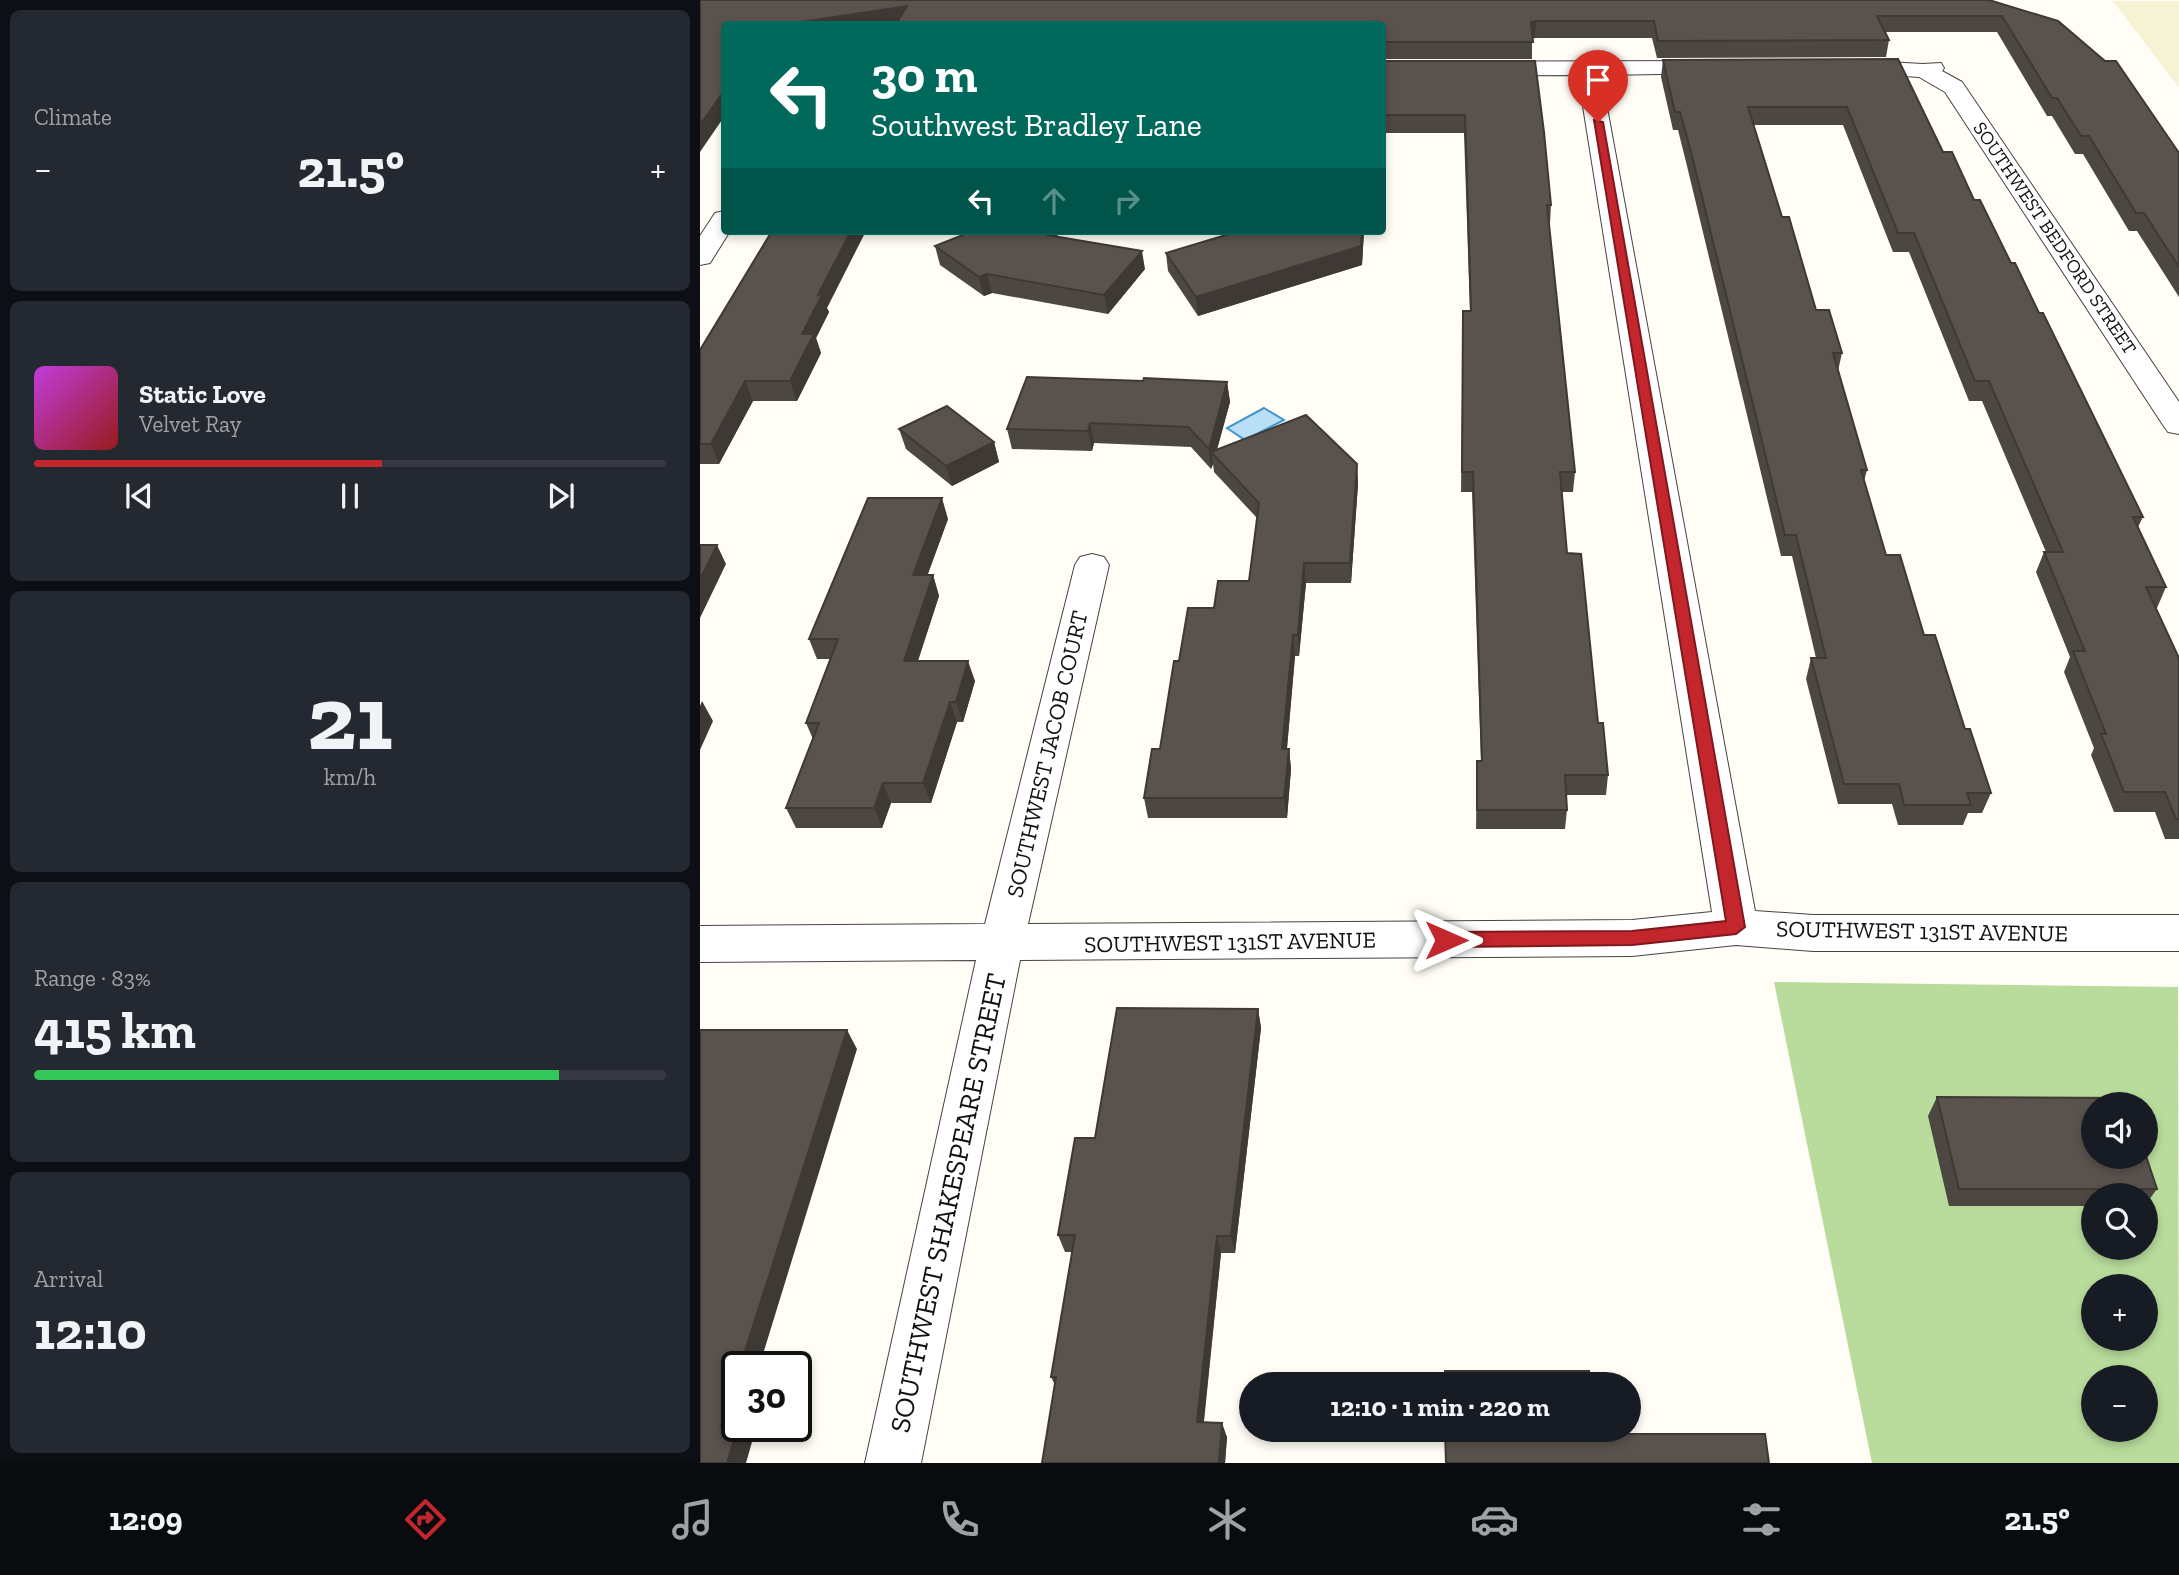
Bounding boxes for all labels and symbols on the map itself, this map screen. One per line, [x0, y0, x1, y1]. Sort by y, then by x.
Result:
pin [1568, 50, 1628, 122]
street label: SOUTHWEST BEDFORD STREET [1968, 117, 2142, 359]
street label: SOUTHWEST JACOB COURT [1000, 608, 1094, 900]
position arrow [1409, 903, 1483, 977]
street label: SOUTHWEST 131ST AVENUE [1776, 914, 2068, 948]
street label: SOUTHWEST 131ST AVENUE [1084, 925, 1376, 959]
street label: SOUTHWEST SHAKESPEARE STREET [883, 970, 1013, 1436]
speed limit sign: 30 [721, 1351, 812, 1442]

